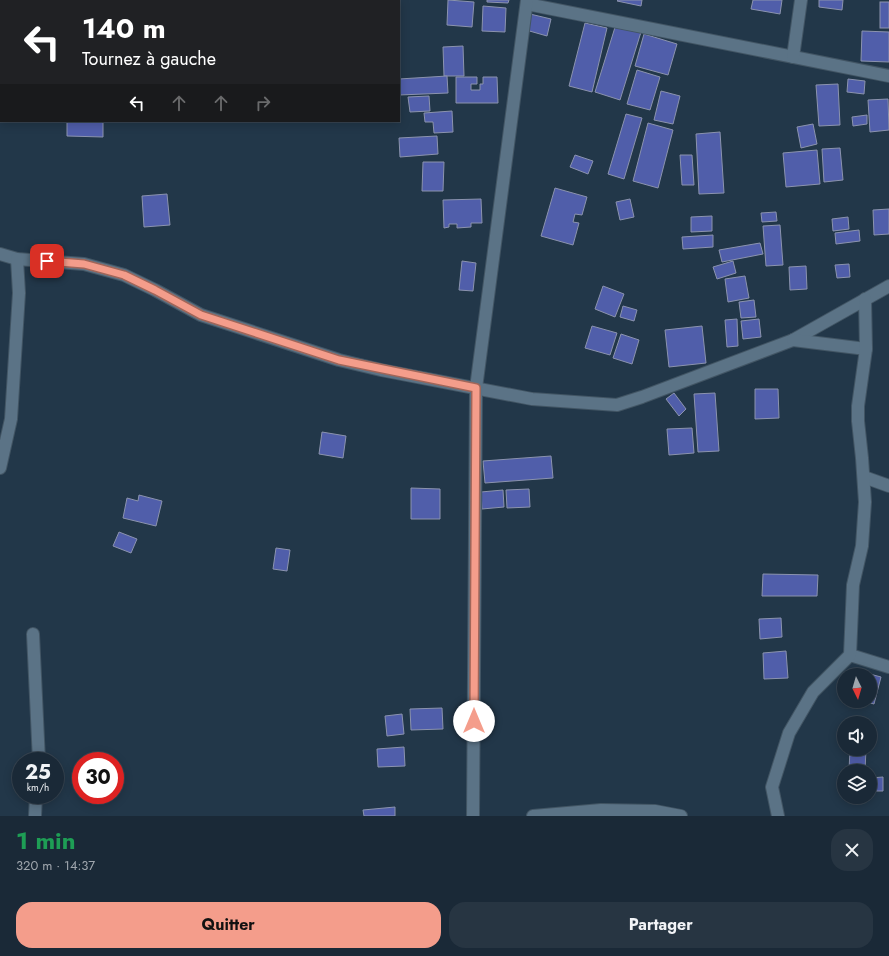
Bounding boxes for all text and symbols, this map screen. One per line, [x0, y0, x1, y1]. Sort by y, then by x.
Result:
text: 140 m [82, 8, 166, 49]
icon: left [16, 16, 68, 68]
text: Tournez à gauche [82, 46, 216, 72]
icon: left [126, 92, 148, 114]
icon: ahead [168, 92, 190, 114]
icon: ahead [210, 92, 232, 114]
icon: right [252, 92, 274, 114]
pin [30, 244, 64, 278]
icon: arrive [36, 250, 58, 272]
north arrow [837, 668, 877, 708]
map controls [837, 668, 877, 804]
position arrow [453, 700, 495, 742]
button: sound [837, 716, 877, 756]
speed limit sign: 30 [72, 752, 124, 804]
text: 25 [25, 758, 51, 787]
button: layers [837, 764, 877, 804]
text: km/h [27, 780, 49, 795]
text: 1 min [16, 823, 76, 858]
button: close [831, 829, 873, 871]
text: 320 m · 14:37 [16, 856, 95, 875]
button: Quitter [16, 902, 441, 948]
button: Partager [449, 902, 873, 948]

